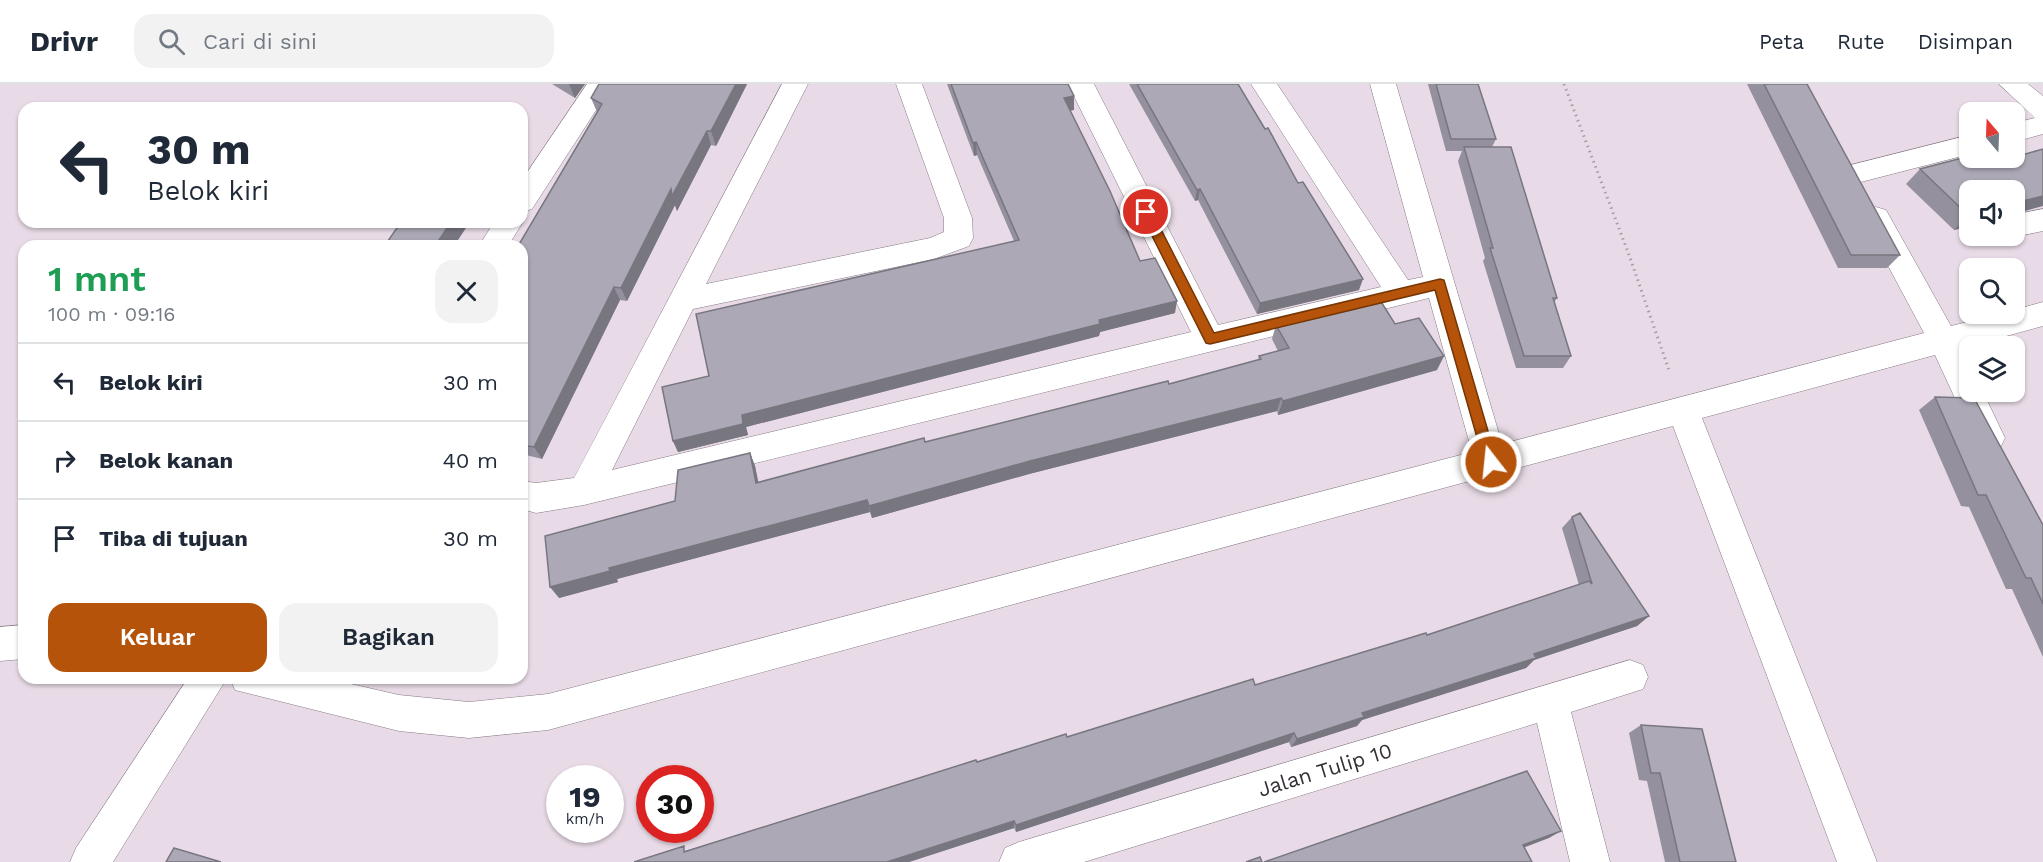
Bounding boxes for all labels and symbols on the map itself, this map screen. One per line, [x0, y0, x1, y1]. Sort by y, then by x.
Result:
north arrow [1959, 102, 2025, 168]
pin [1120, 186, 1171, 237]
position arrow [1459, 430, 1523, 494]
street label: Jalan Tulip 10 [1255, 737, 1395, 802]
speed limit sign: 30 [636, 765, 714, 843]

